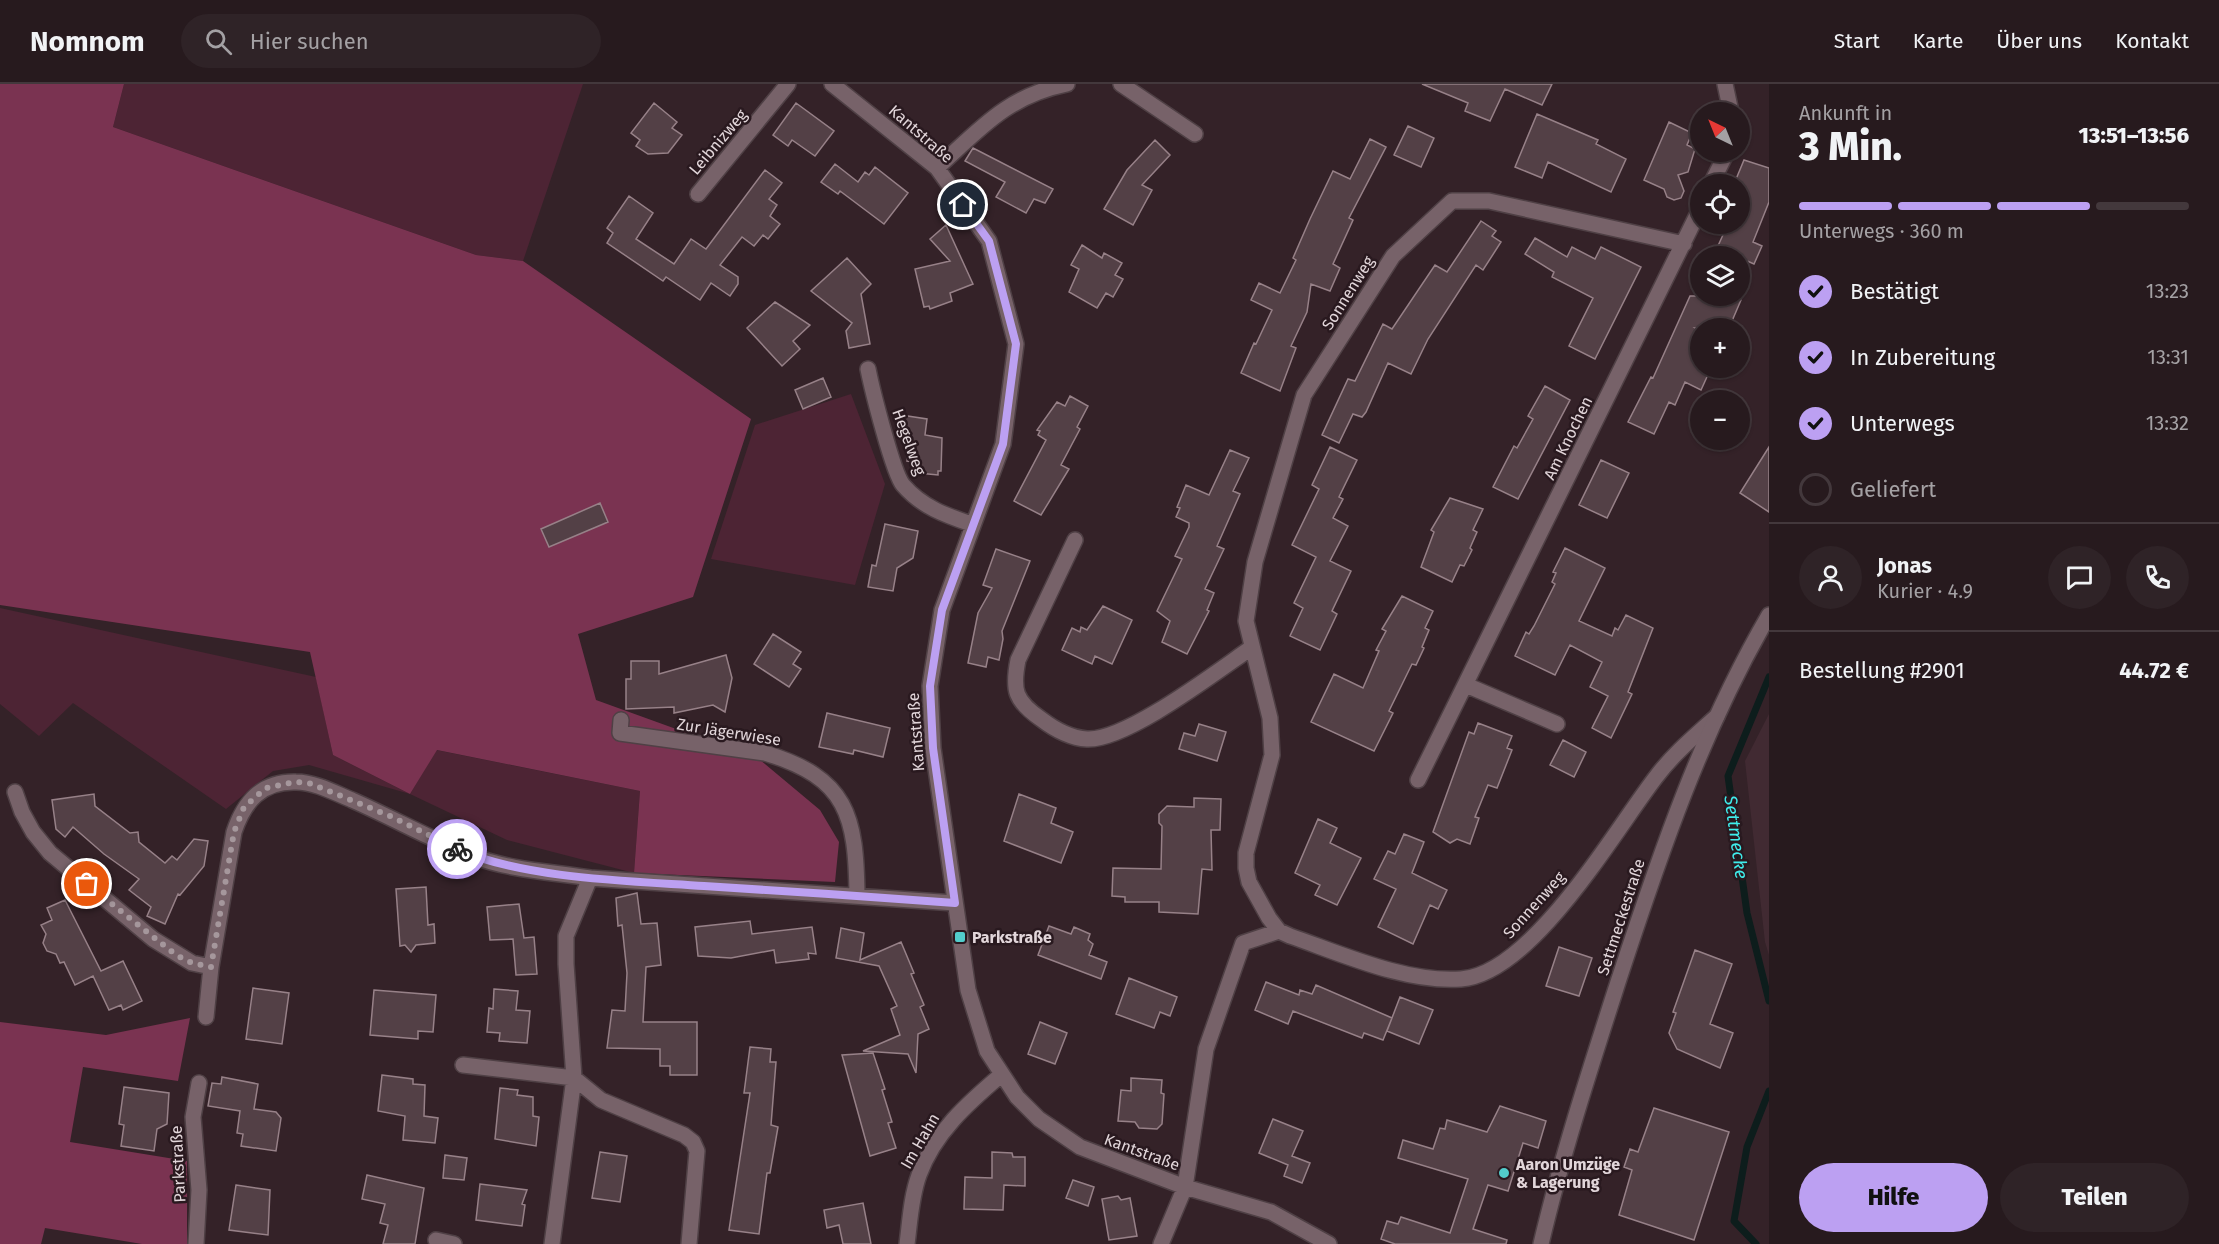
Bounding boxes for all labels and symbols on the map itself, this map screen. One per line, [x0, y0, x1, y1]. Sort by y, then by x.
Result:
street label: Kantstraße [885, 101, 957, 167]
north arrow [1690, 102, 1750, 162]
street label: Leibnizweg [685, 105, 751, 179]
pin [937, 179, 988, 230]
street label: Sonnenweg [1318, 252, 1379, 333]
street label: Am Knochen [1540, 393, 1596, 483]
street label: Hegelweg [888, 406, 930, 479]
street label: Kantstraße [904, 692, 928, 772]
street label: Zur Jägerwiese [676, 714, 782, 750]
water label: Settmecke [1719, 793, 1753, 880]
courier [427, 819, 487, 879]
street label: Settmeckestraße [1593, 856, 1649, 978]
pin [61, 858, 112, 909]
street label: Sonnenweg [1499, 867, 1569, 942]
place label: Parkstraße [972, 928, 1052, 947]
marker: Parkstraße [953, 930, 967, 944]
street label: Im Hahn [897, 1110, 943, 1172]
street label: Parkstraße [166, 1125, 190, 1203]
street label: Kantstraße [1102, 1130, 1182, 1174]
place label: Aaron Umzüge & Lagerung [1515, 1155, 1620, 1192]
marker: Aaron Umzüge & Lagerung [1497, 1166, 1511, 1180]

